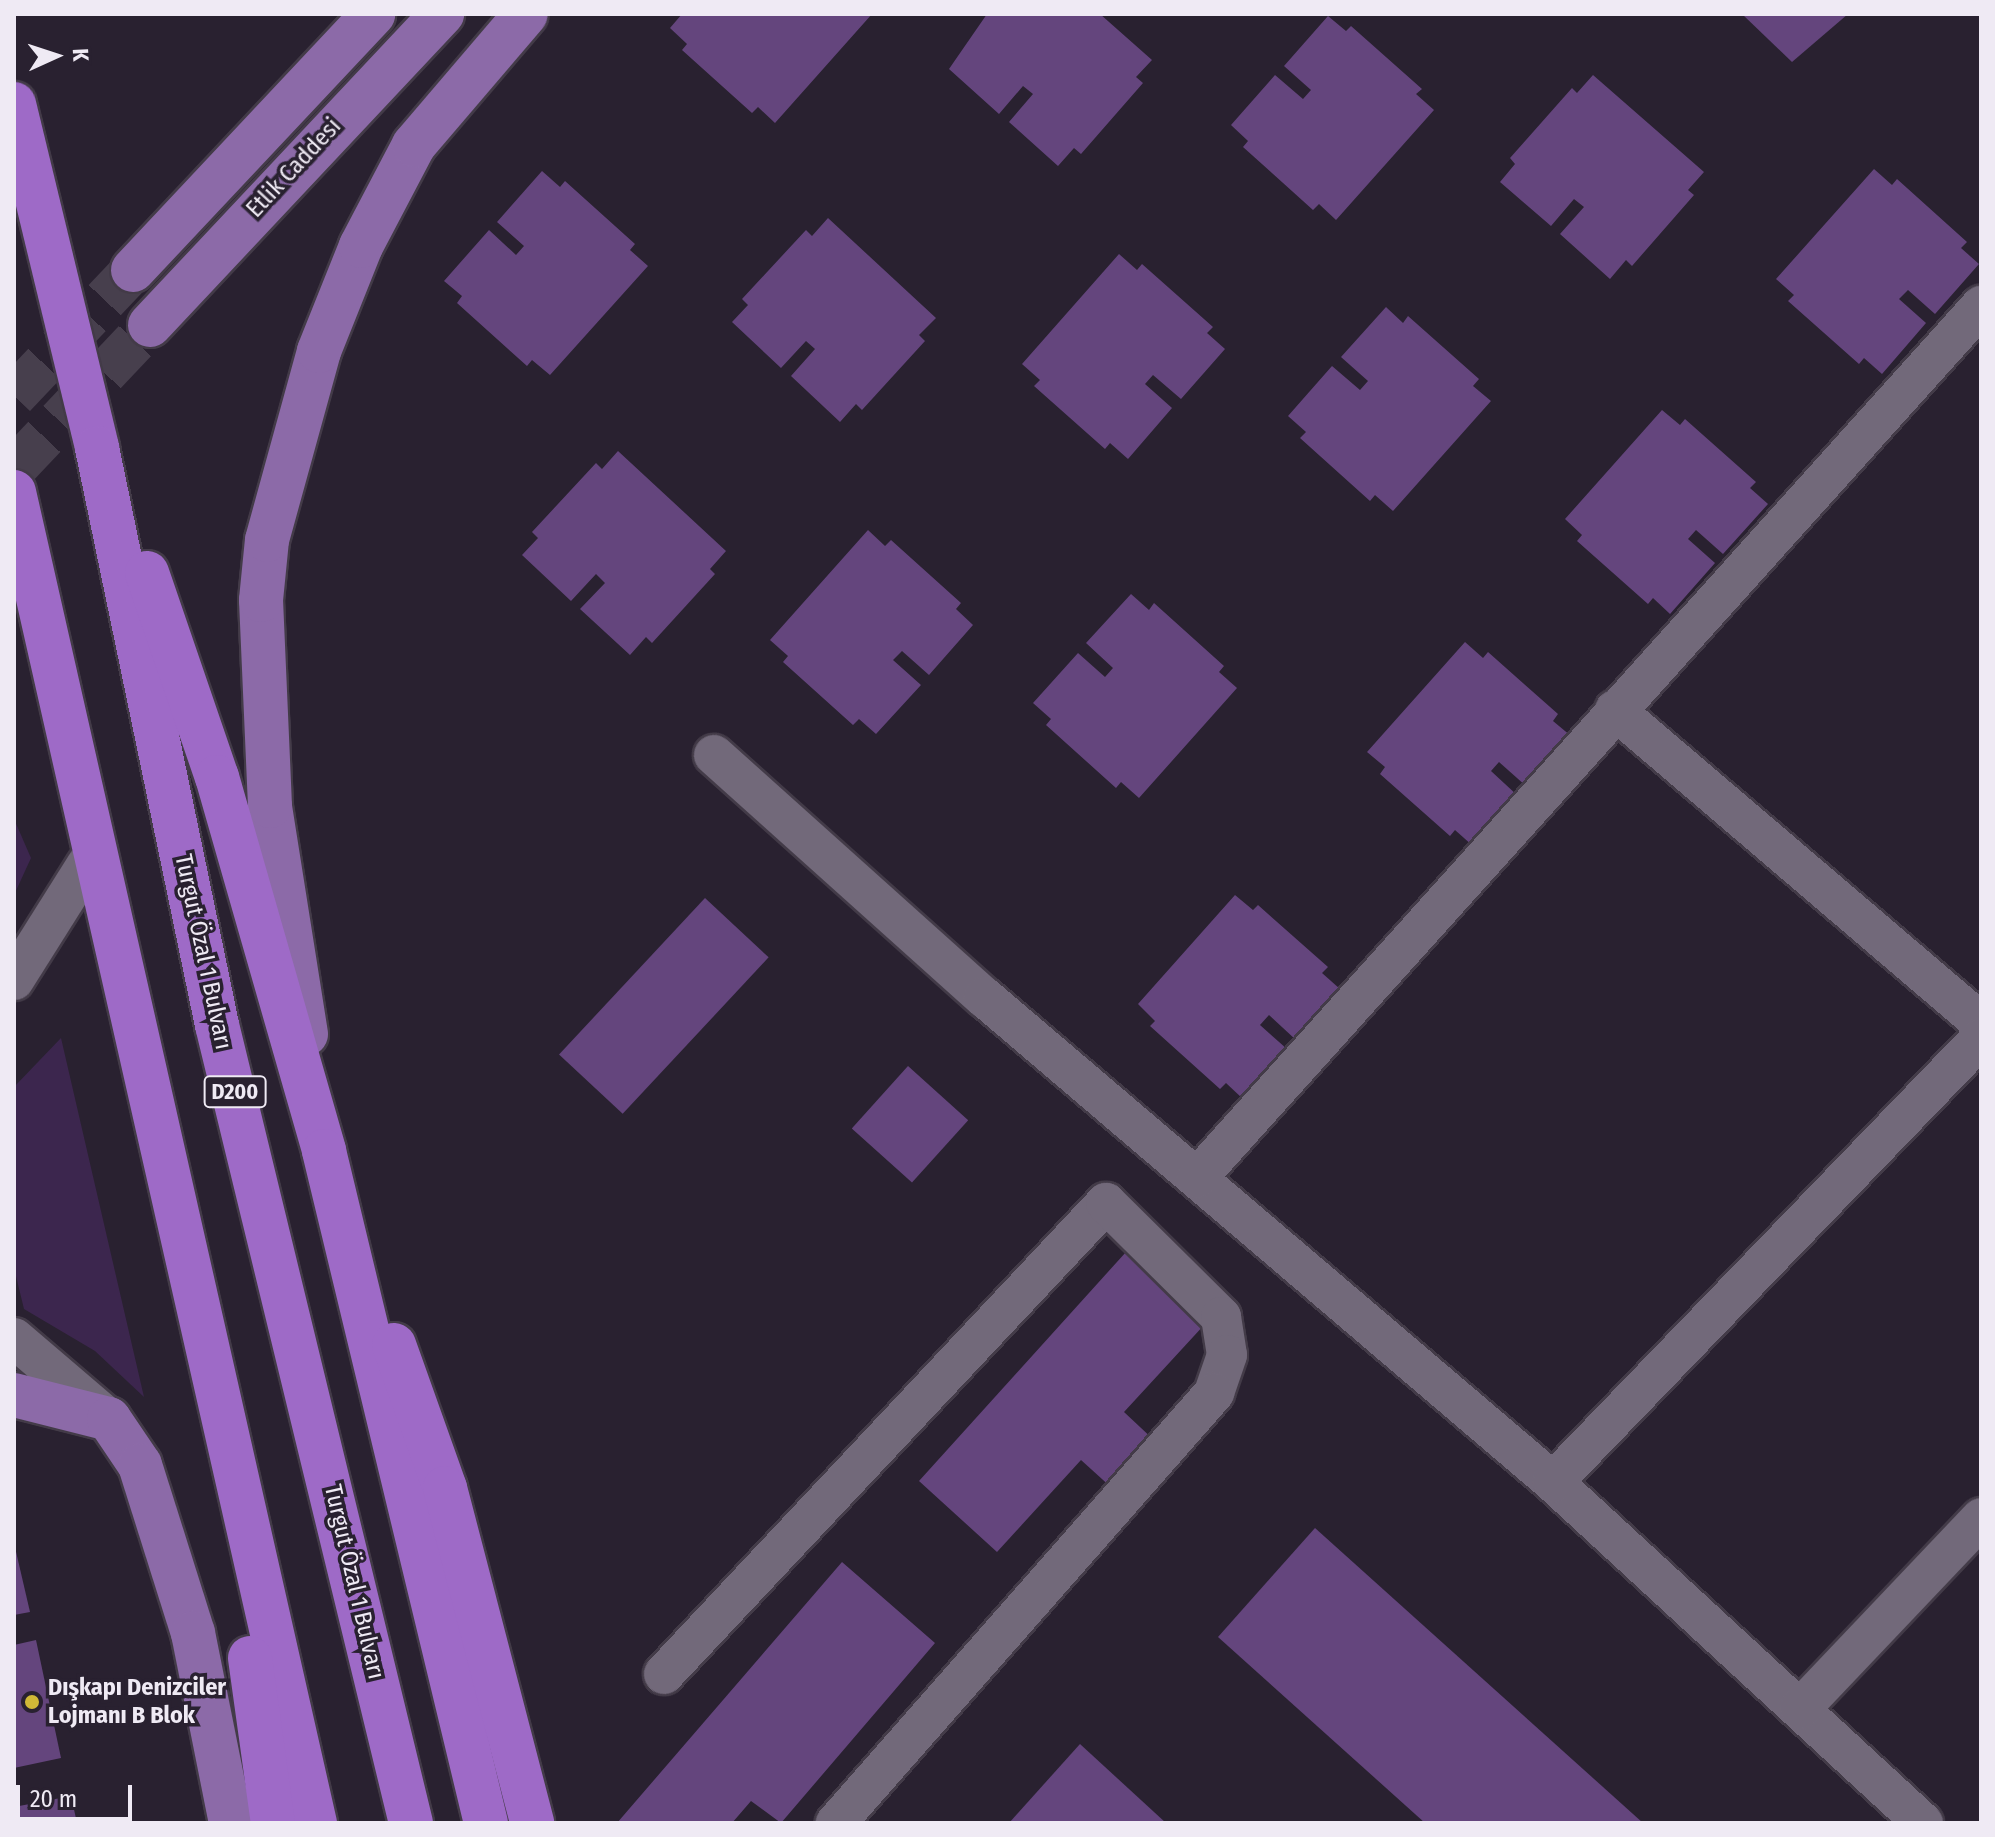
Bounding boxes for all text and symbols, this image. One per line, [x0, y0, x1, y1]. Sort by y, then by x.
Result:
north arrow [16, 16, 96, 96]
text: K [67, 48, 94, 62]
street label: Etlik Caddesi [241, 112, 347, 224]
street label: Turgut Özal 1 Bulvarı [168, 852, 238, 1052]
road number: D200 [203, 1074, 267, 1110]
street label: Turgut Özal 1 Bulvarı [318, 1482, 390, 1682]
place label: Dışkapı Denizciler Lojmanı B Blok [48, 1674, 226, 1730]
marker: Dışkapı Denizciler Lojmanı B Blok [23, 1693, 41, 1711]
scale bar [20, 1769, 136, 1819]
text: 20 m [30, 1785, 77, 1813]

